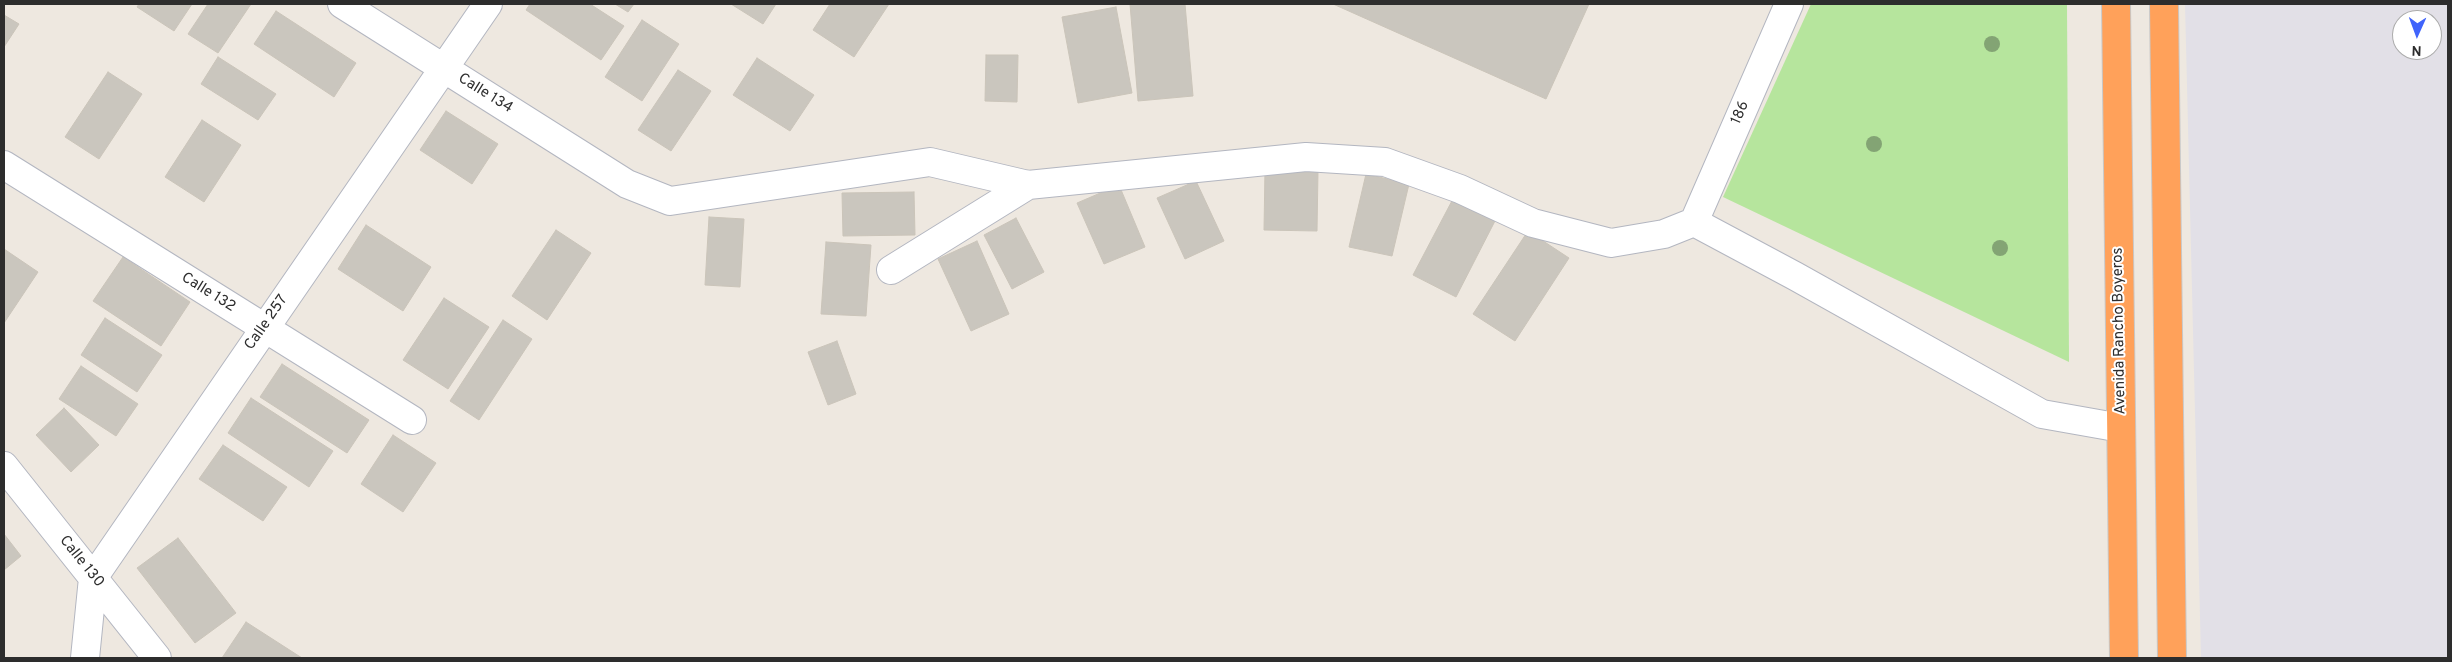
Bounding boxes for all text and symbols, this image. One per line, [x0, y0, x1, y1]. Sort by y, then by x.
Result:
north arrow [2392, 10, 2442, 60]
text: N [2411, 41, 2422, 58]
street label: Calle 134 [454, 70, 516, 118]
street label: 186 [1728, 99, 1754, 127]
street label: Avenida Rancho Boyeros [2110, 247, 2130, 415]
street label: Calle 132 [178, 269, 238, 317]
street label: Calle 257 [241, 292, 293, 354]
street label: Calle 130 [55, 533, 107, 591]

